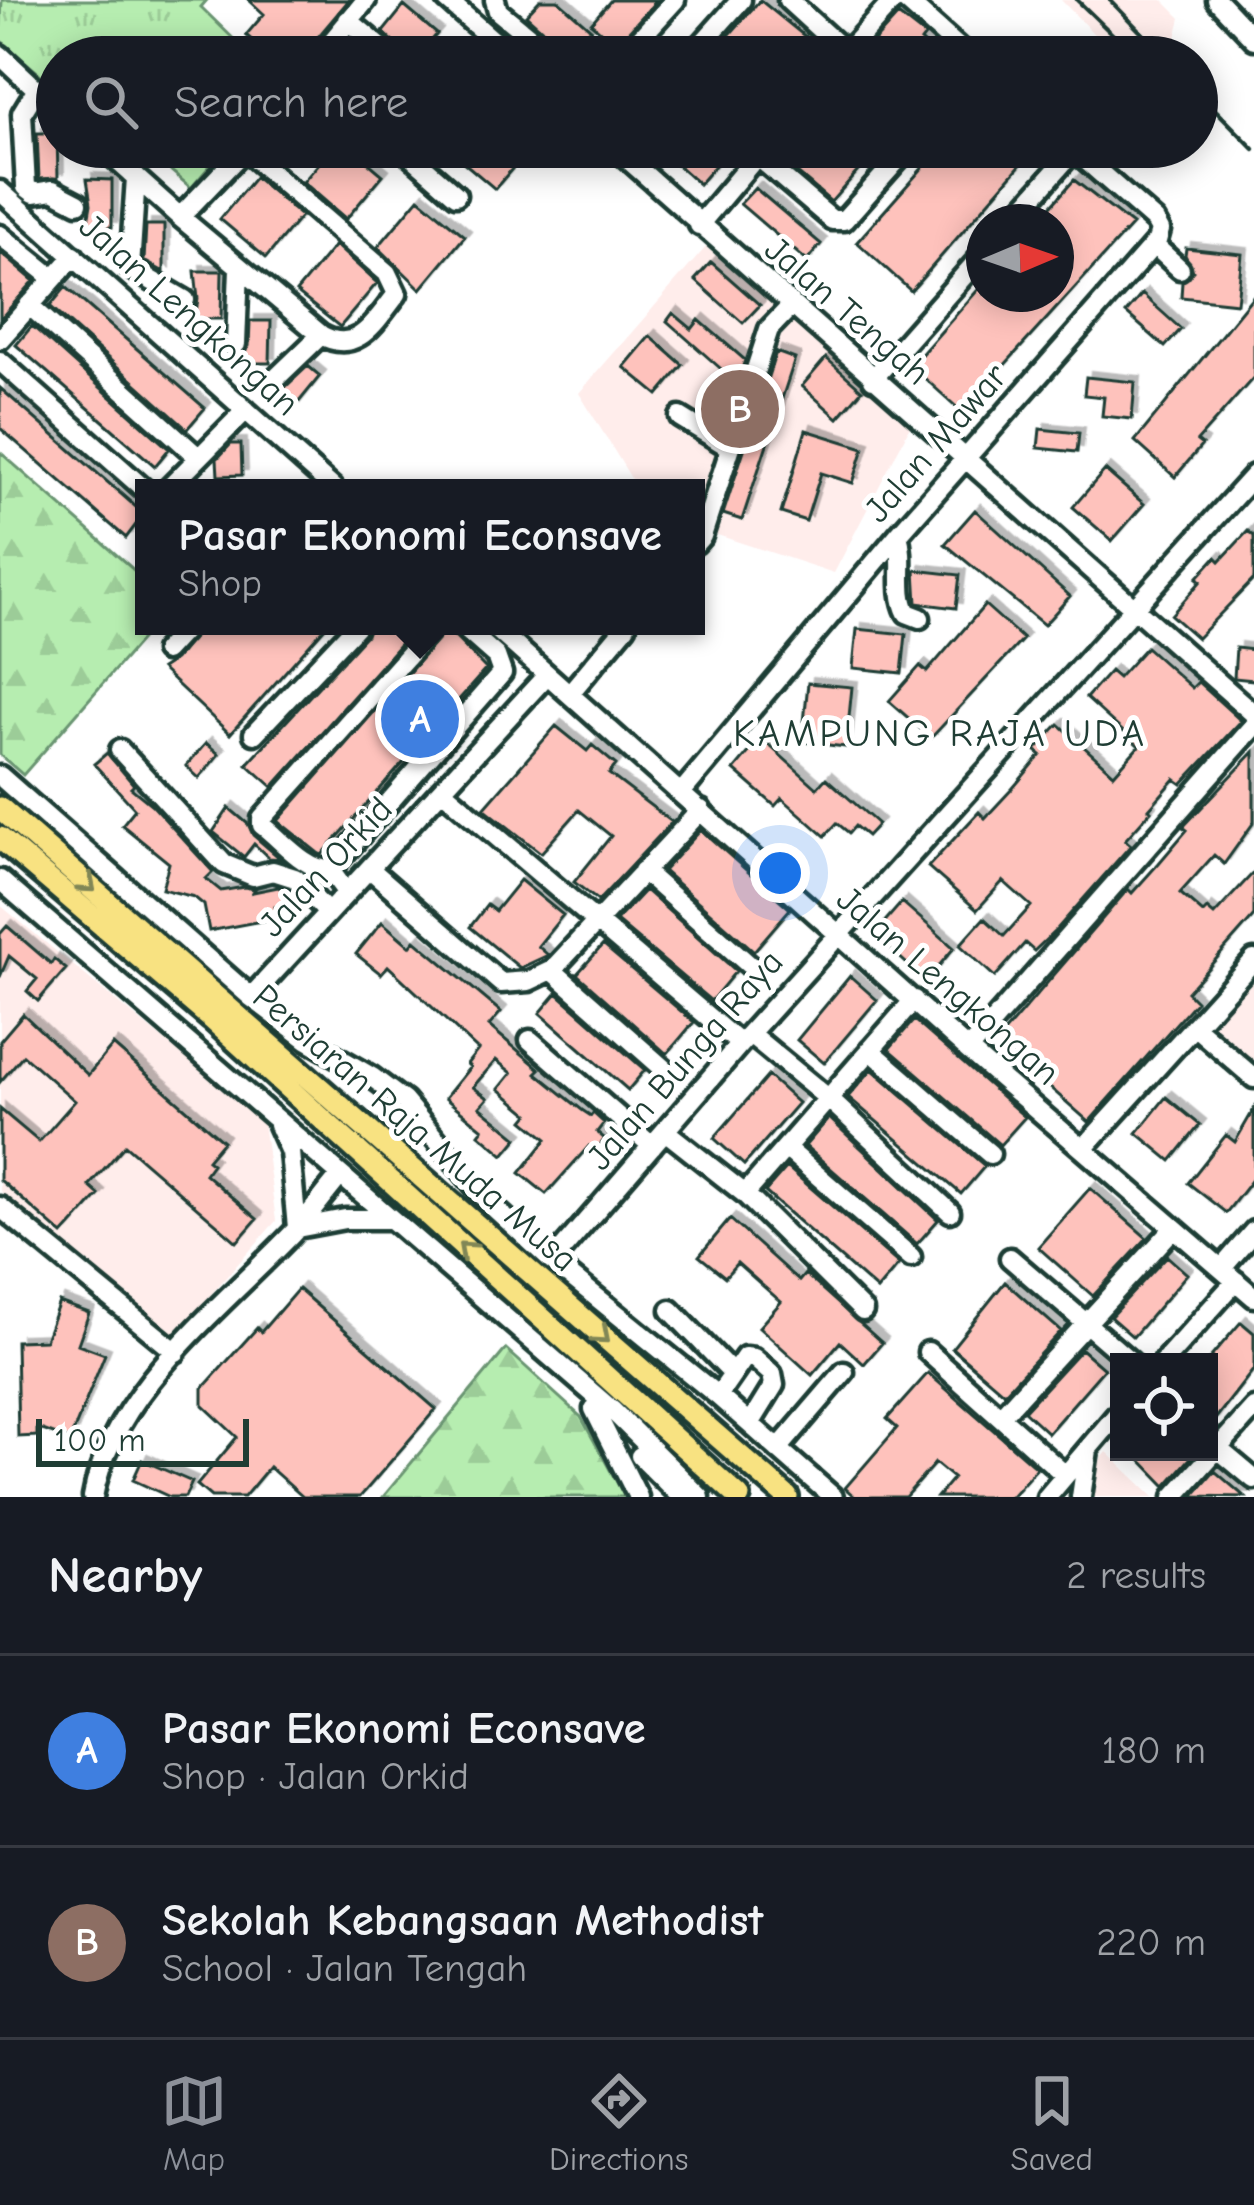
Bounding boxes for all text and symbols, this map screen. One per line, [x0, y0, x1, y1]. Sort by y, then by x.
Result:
search box [36, 36, 1218, 168]
icon: search [78, 69, 144, 135]
text: Search here [174, 76, 408, 128]
north arrow [966, 204, 1074, 312]
street label: Jalan Lengkongan [71, 206, 307, 424]
street label: Jalan Tengah [756, 229, 938, 393]
street label: Jalan Mawar [856, 355, 1016, 530]
pin: B [701, 364, 779, 454]
popup [135, 479, 705, 635]
text: Pasar Ekonomi Econsave [178, 509, 662, 561]
text: Shop [178, 561, 262, 606]
pin: A [381, 674, 459, 764]
district label: KAMPUNG RAJA UDA [733, 711, 1147, 756]
street label: Jalan Orkid [251, 789, 401, 945]
your location [750, 843, 810, 903]
one-way arrow [74, 871, 96, 892]
street label: Jalan Lengkongan [829, 878, 1067, 1094]
street label: Jalan Bunga Raya [579, 942, 791, 1178]
street label: Persiaran Raja Muda Musa [245, 976, 585, 1280]
one-way arrow [458, 1242, 479, 1263]
one-way arrow [588, 1321, 610, 1343]
map controls [1110, 1353, 1218, 1461]
button: locate [1110, 1353, 1218, 1461]
scale bar [36, 1413, 249, 1466]
text: 100 m [54, 1421, 146, 1459]
text: Nearby [48, 1546, 202, 1605]
text: 2 results [1066, 1553, 1206, 1598]
text: Pasar Ekonomi Econsave [162, 1702, 646, 1754]
text: A [76, 1728, 98, 1773]
text: 180 m [1101, 1728, 1206, 1773]
text: Shop · Jalan Orkid [162, 1754, 469, 1799]
text: Sekolah Kebangsaan Methodist [162, 1894, 763, 1946]
text: B [75, 1920, 99, 1965]
text: 220 m [1096, 1920, 1206, 1965]
text: School · Jalan Tengah [162, 1946, 527, 1991]
tab: Map [161, 2068, 227, 2178]
tab: Directions [549, 2068, 689, 2178]
tab: Saved [1011, 2068, 1093, 2178]

